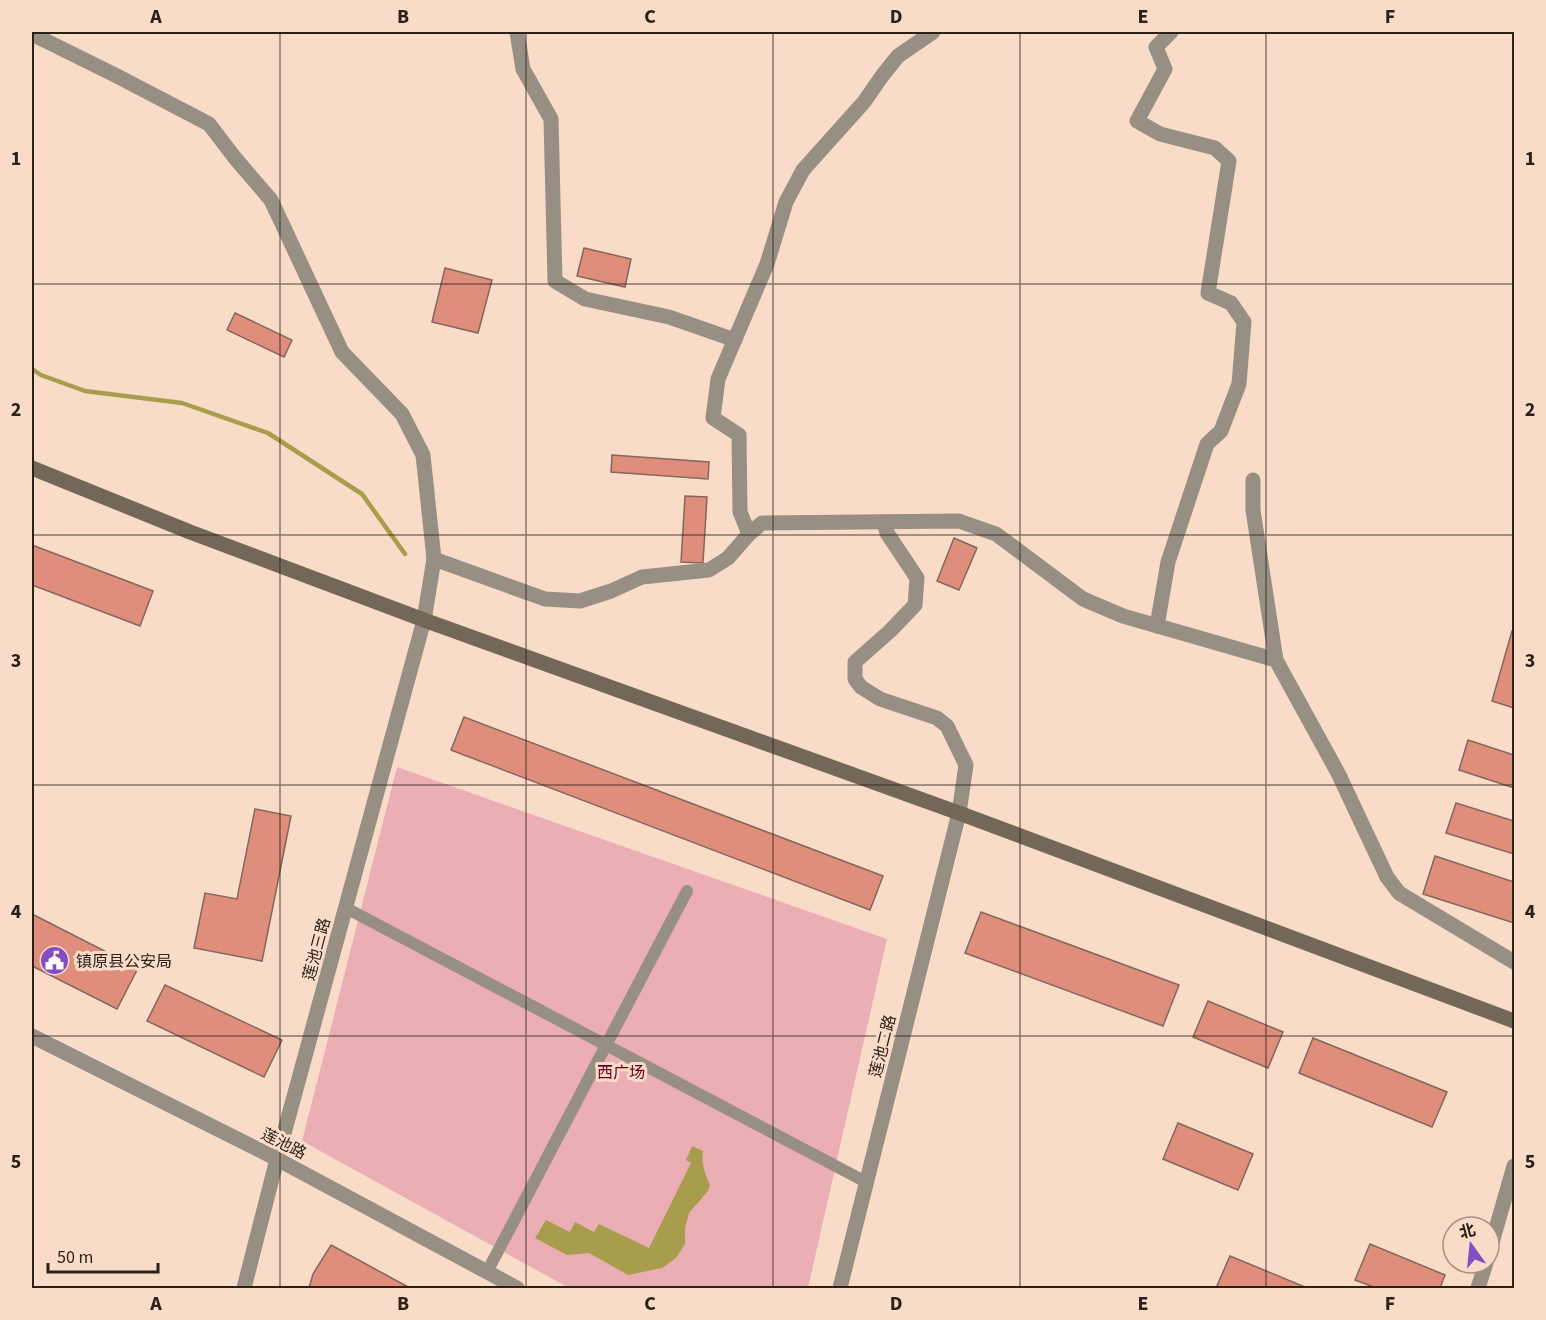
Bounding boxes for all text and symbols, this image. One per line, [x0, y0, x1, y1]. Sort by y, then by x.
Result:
text: A [149, 3, 162, 31]
text: B [397, 3, 409, 31]
text: C [644, 3, 656, 31]
text: D [890, 3, 902, 31]
text: E [1138, 3, 1148, 31]
text: F [1385, 3, 1395, 31]
text: 1 [11, 145, 21, 173]
text: 1 [1525, 145, 1535, 173]
text: 2 [11, 396, 21, 424]
text: 2 [1525, 396, 1535, 424]
text: 3 [11, 647, 21, 675]
text: 3 [1525, 647, 1535, 675]
text: 4 [11, 898, 22, 926]
text: 4 [1525, 898, 1536, 926]
street label: 莲池三路 [298, 915, 336, 983]
public building icon: 镇原县公安局 [39, 945, 71, 977]
place label: 镇原县公安局 [76, 951, 172, 973]
street label: 莲池二路 [865, 1013, 901, 1080]
park label: 西广场 [597, 1062, 645, 1084]
street label: 莲池路 [257, 1123, 310, 1165]
text: 5 [11, 1148, 21, 1176]
text: 5 [1525, 1148, 1535, 1176]
north arrow [1441, 1215, 1501, 1275]
text: 北 [1457, 1219, 1478, 1244]
scale bar [48, 1236, 158, 1274]
text: 50 m [57, 1245, 93, 1270]
text: A [149, 1290, 162, 1318]
text: B [397, 1290, 409, 1318]
text: C [644, 1290, 656, 1318]
text: D [890, 1290, 902, 1318]
text: E [1138, 1290, 1148, 1318]
text: F [1385, 1290, 1395, 1318]

